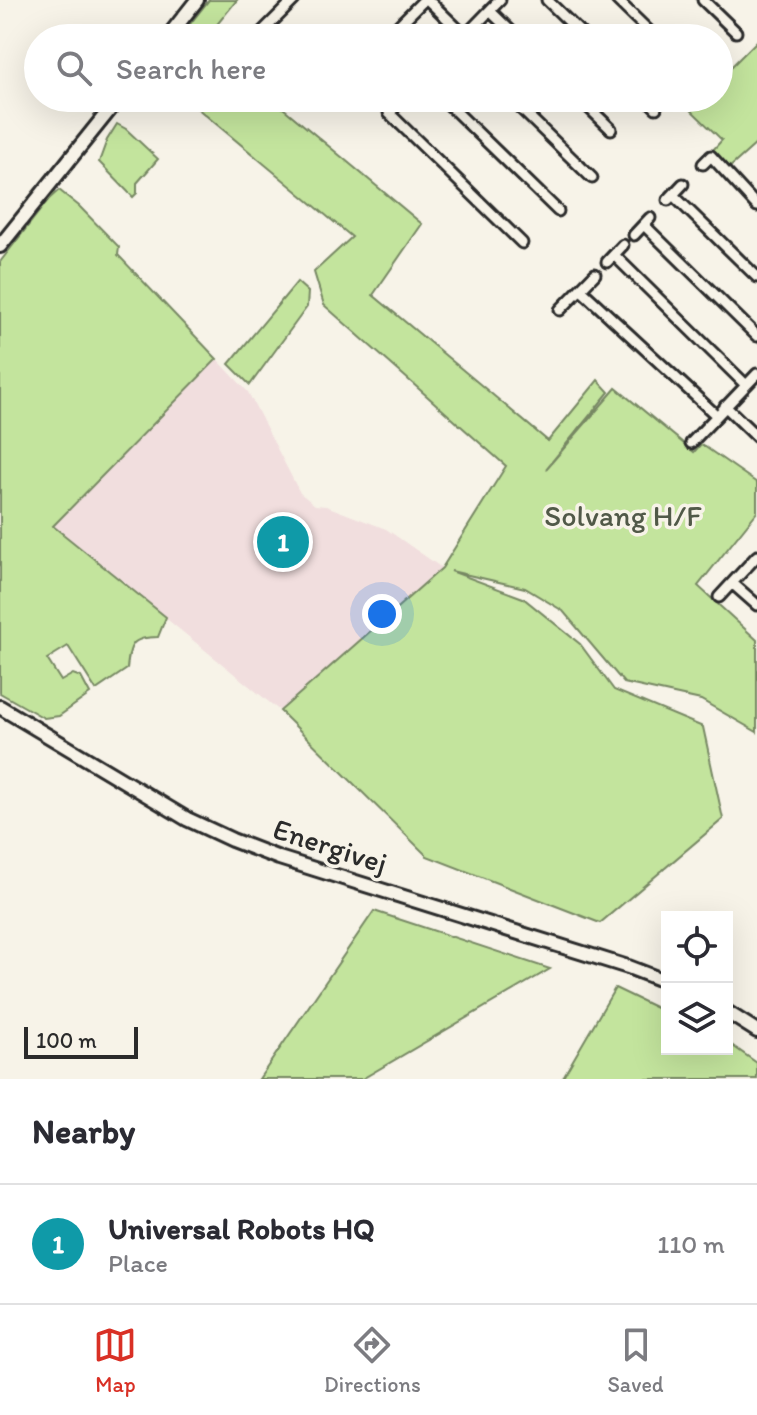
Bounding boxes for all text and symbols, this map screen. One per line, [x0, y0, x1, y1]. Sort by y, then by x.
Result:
search box [24, 24, 733, 112]
icon: search [52, 46, 96, 90]
text: Search here [116, 50, 266, 87]
park label: Solvang H/F [544, 497, 702, 534]
pin: 1 [257, 512, 309, 572]
your location [362, 594, 402, 634]
street label: Energivej [268, 810, 392, 881]
map controls [661, 911, 733, 1055]
button: locate [661, 911, 733, 983]
button: layers [661, 983, 733, 1055]
scale bar [24, 1023, 138, 1059]
text: 100 m [36, 1027, 97, 1054]
text: Nearby [32, 1111, 135, 1152]
text: Universal Robots HQ [108, 1210, 375, 1247]
text: 1 [52, 1228, 64, 1260]
text: 110 m [657, 1228, 725, 1260]
text: Place [108, 1247, 168, 1279]
tab: Map [93, 1323, 137, 1398]
tab: Directions [324, 1323, 421, 1398]
tab: Saved [607, 1323, 664, 1398]

